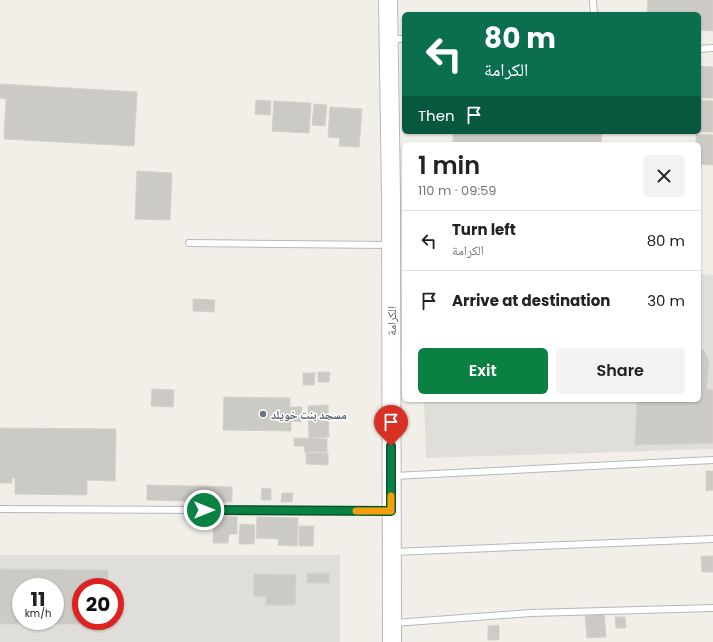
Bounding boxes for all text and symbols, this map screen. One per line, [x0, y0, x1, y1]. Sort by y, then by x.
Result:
text: 80 m [484, 19, 556, 58]
icon: left [418, 28, 470, 80]
text: الكرامة [484, 57, 528, 82]
icon: arrive [463, 104, 485, 126]
text: Then [418, 105, 455, 126]
text: 1 min [418, 149, 480, 182]
button: close [643, 155, 685, 197]
text: 110 m · 09:59 [418, 181, 497, 200]
text: Turn left [452, 219, 516, 240]
icon: left [418, 230, 440, 252]
text: 80 m [647, 230, 685, 251]
text: الكرامة [452, 241, 484, 260]
icon: arrive [418, 290, 440, 312]
text: Arrive at destination [452, 290, 610, 311]
text: 30 m [647, 290, 685, 311]
street label: الكرامة [383, 306, 400, 336]
button: Exit [418, 348, 548, 394]
button: Share [556, 348, 685, 394]
pin [374, 405, 408, 446]
place label: مسجد بنت خويلد [271, 406, 347, 423]
marker: مسجد بنت خويلد [258, 409, 268, 419]
icon: arrive [380, 411, 402, 433]
position arrow [183, 489, 225, 531]
speed limit sign: 20 [72, 578, 124, 630]
text: 11 [30, 585, 46, 613]
text: km/h [25, 606, 51, 621]

